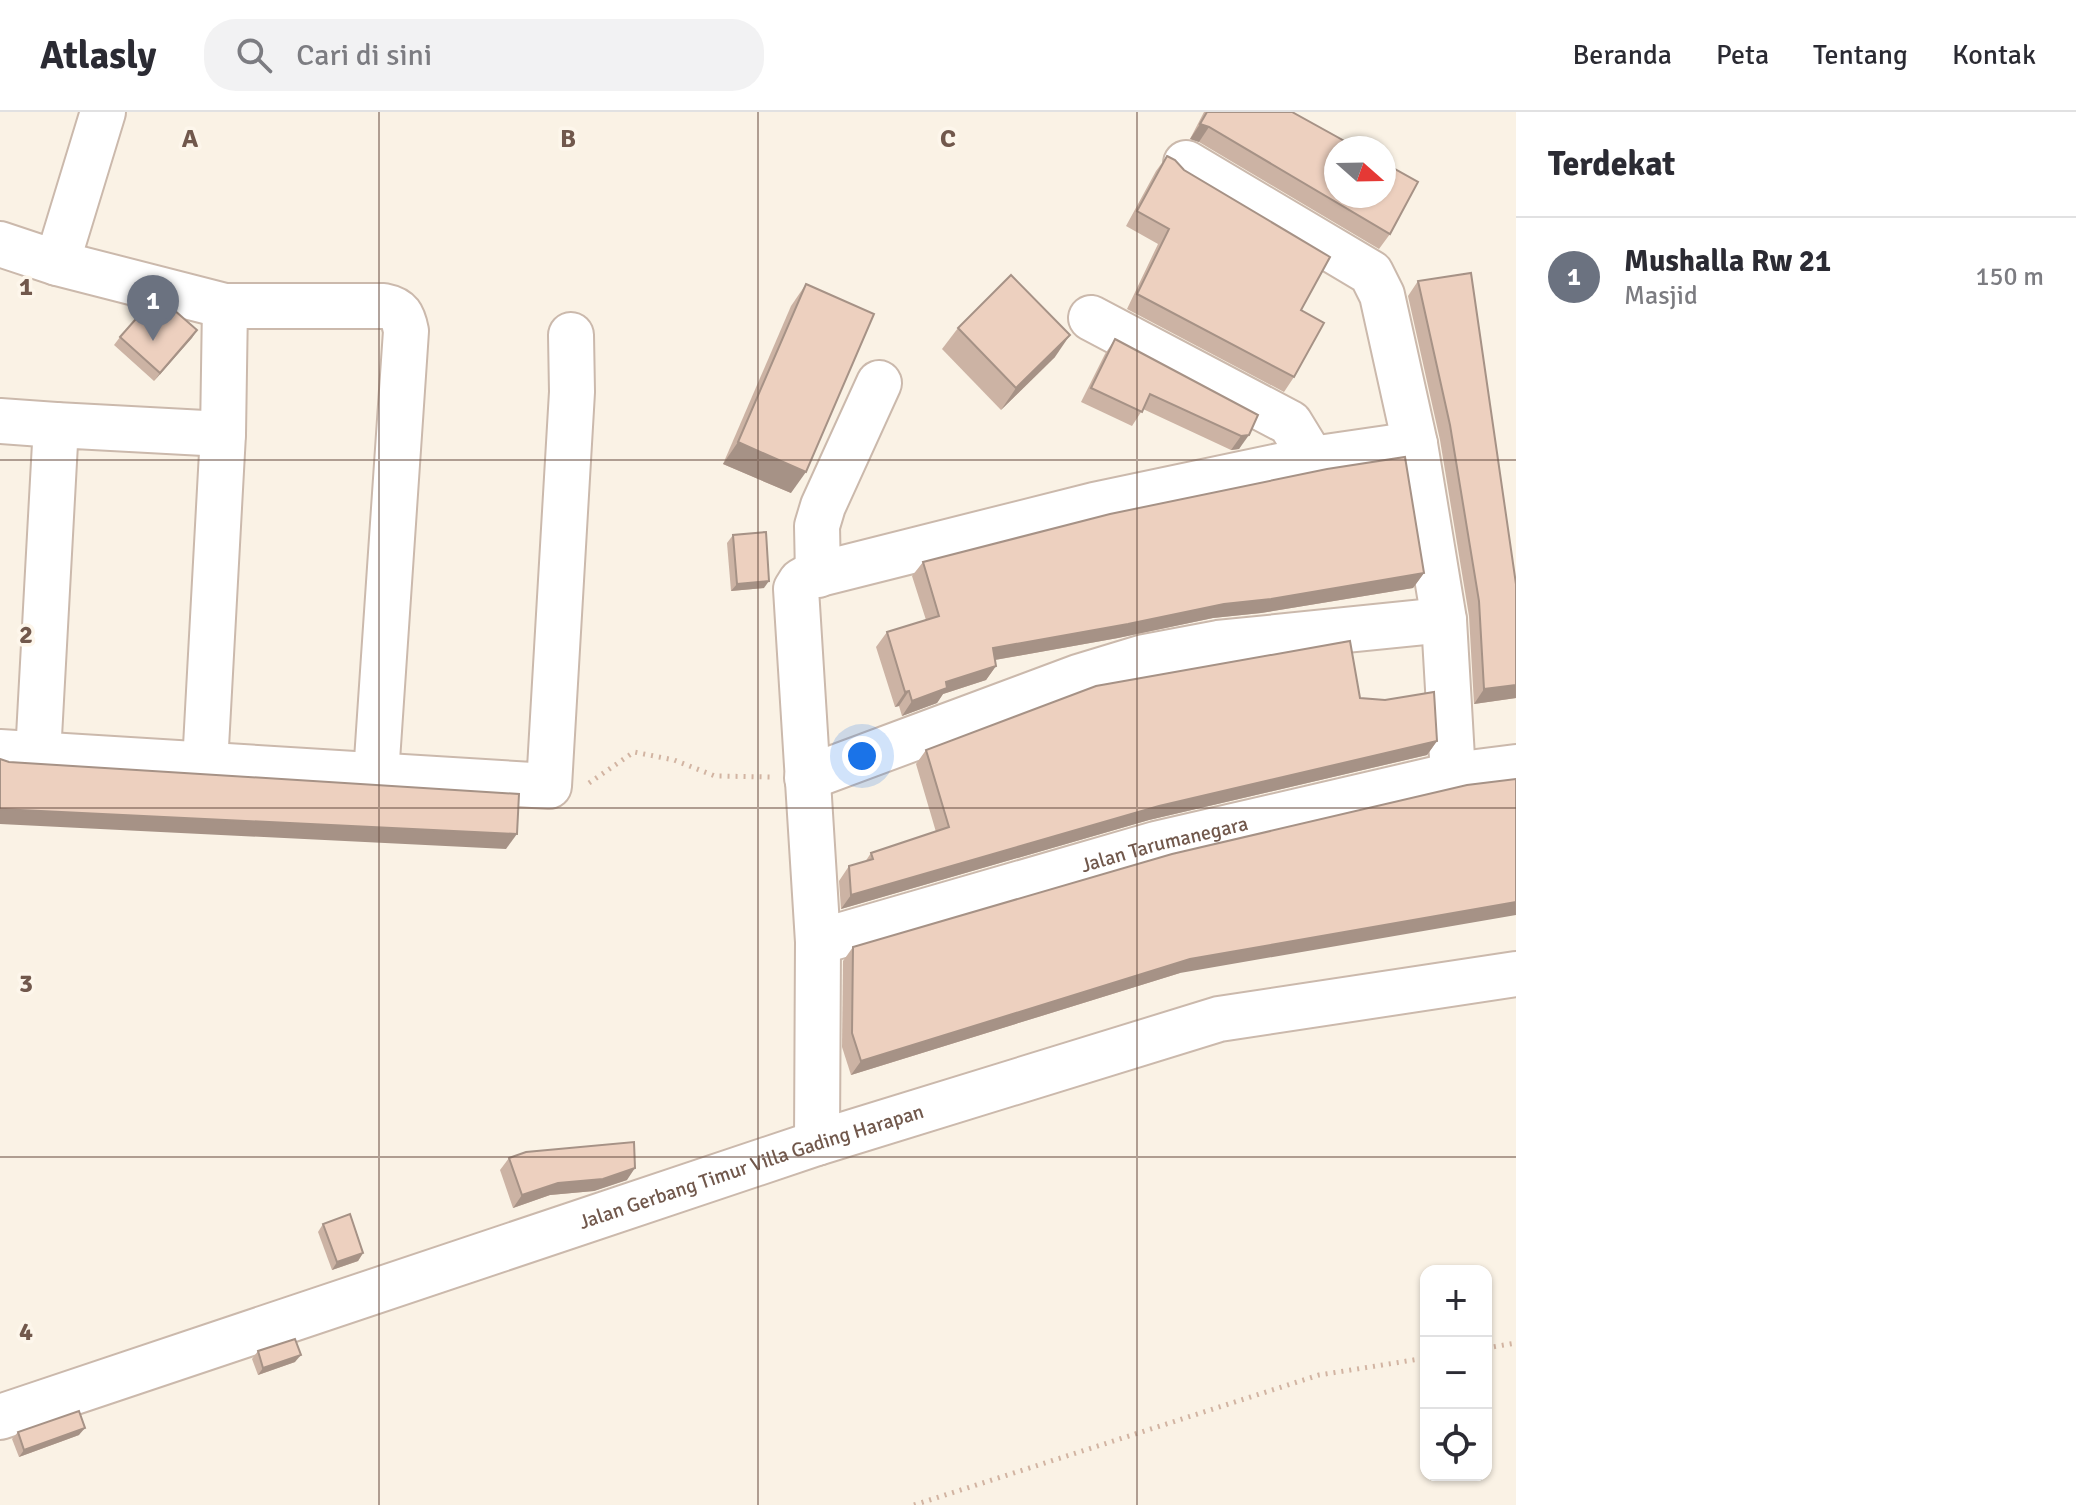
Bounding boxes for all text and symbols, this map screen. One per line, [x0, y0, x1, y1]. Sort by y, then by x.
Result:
search box [204, 19, 764, 91]
text: Atlasly [40, 32, 156, 79]
icon: search [232, 33, 276, 77]
text: Cari di sini [296, 37, 432, 74]
text: Beranda [1572, 38, 1672, 72]
text: Peta [1716, 38, 1769, 72]
text: Tentang [1813, 38, 1908, 72]
text: Kontak [1952, 38, 2036, 72]
text: A [182, 123, 199, 155]
text: B [560, 123, 576, 155]
text: C [940, 123, 956, 155]
north arrow [1324, 136, 1396, 208]
text: Terdekat [1548, 143, 1675, 185]
text: Mushalla Rw 21 [1624, 243, 1831, 280]
text: 1 [1567, 261, 1581, 293]
text: 150 m [1975, 261, 2044, 293]
text: 1 [19, 271, 33, 303]
pin: 1 [127, 275, 179, 341]
text: Masjid [1624, 280, 1698, 312]
text: 2 [19, 619, 33, 651]
your location [842, 736, 882, 776]
street label: Jalan Tarumanegara [1078, 811, 1251, 878]
text: 3 [19, 968, 33, 1000]
street label: Jalan Gerbang Timur Villa Gading Harapan [576, 1099, 927, 1235]
map controls [1420, 1265, 1492, 1481]
button: + [1420, 1265, 1492, 1337]
text: 4 [19, 1316, 33, 1348]
button: − [1420, 1337, 1492, 1409]
button: locate [1420, 1409, 1492, 1481]

